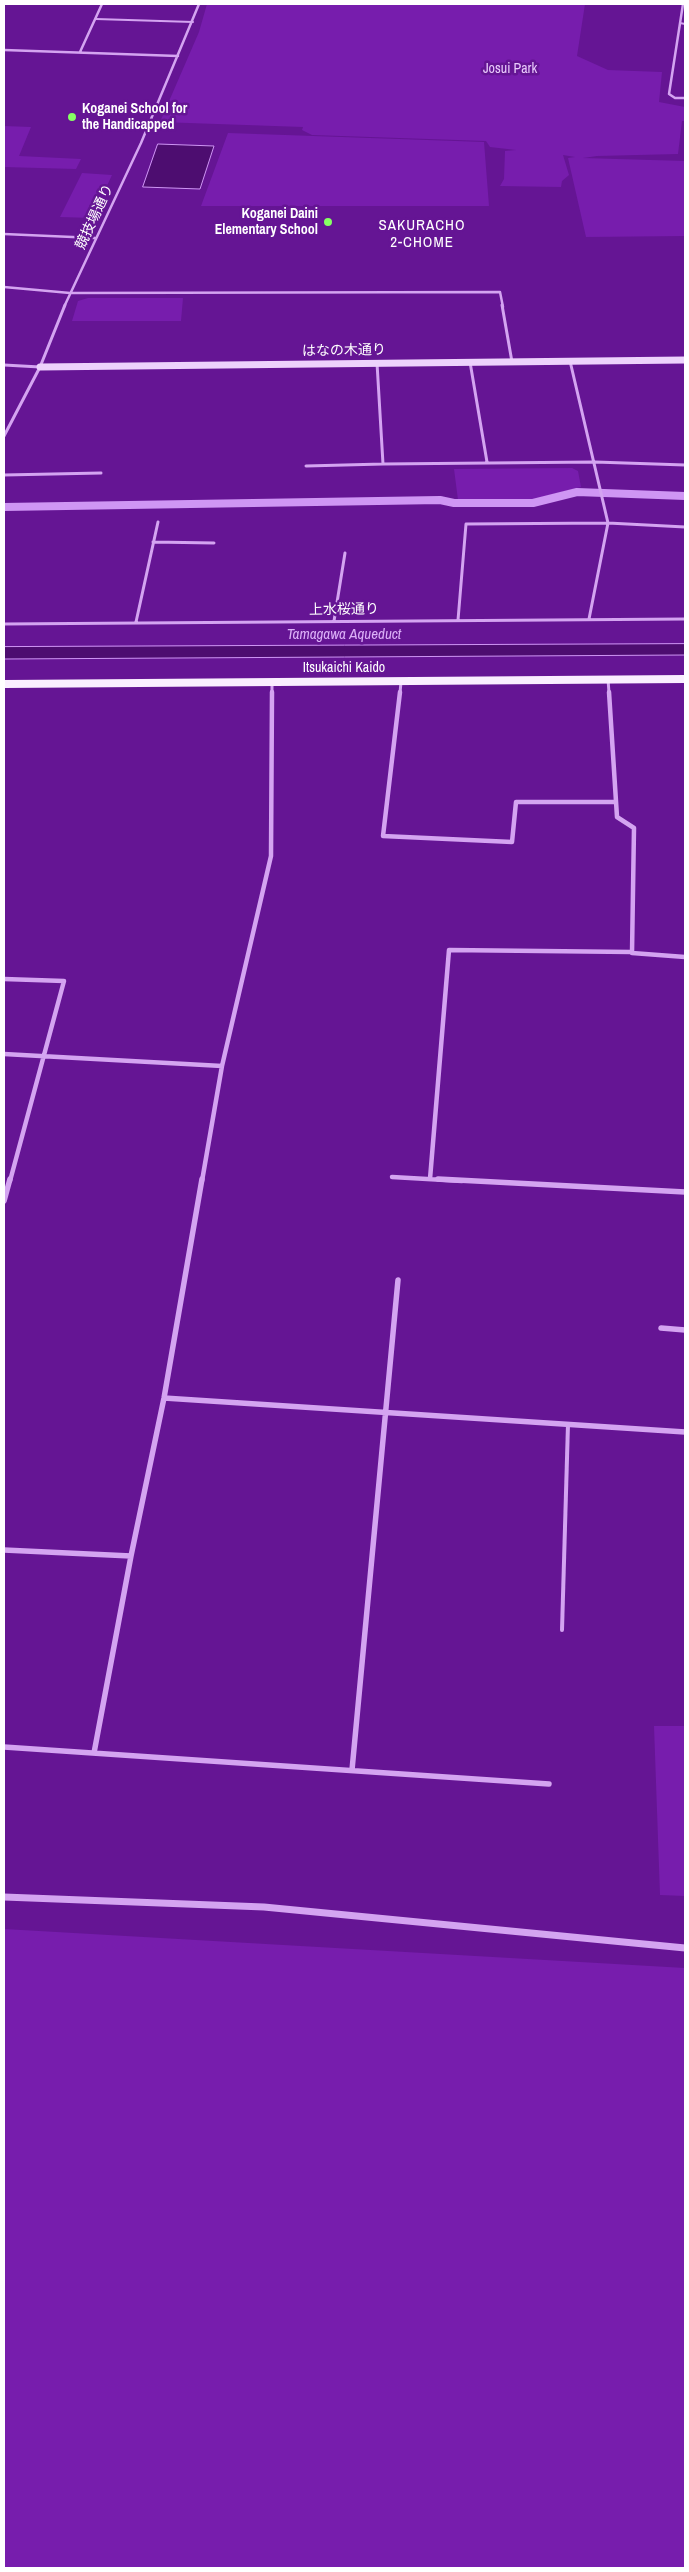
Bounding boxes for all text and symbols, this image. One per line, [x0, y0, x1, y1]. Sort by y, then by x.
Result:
park label: Josui Park [483, 61, 537, 77]
place label: Koganei School for the Handicapped [82, 101, 187, 134]
marker: Koganei School for the Handicapped [66, 111, 78, 123]
street label: 競技場通り [73, 182, 117, 252]
place label: Koganei Daini Elementary School [215, 206, 318, 238]
marker: Koganei Daini Elementary School [322, 216, 334, 228]
district label: SAKURACHO 2-CHOME [377, 217, 467, 252]
street label: はなの木通り [302, 342, 386, 360]
street label: 上水桜通り [309, 601, 379, 619]
water label: Tamagawa Aqueduct [287, 626, 401, 644]
street label: Itsukaichi Kaido [303, 660, 385, 676]

